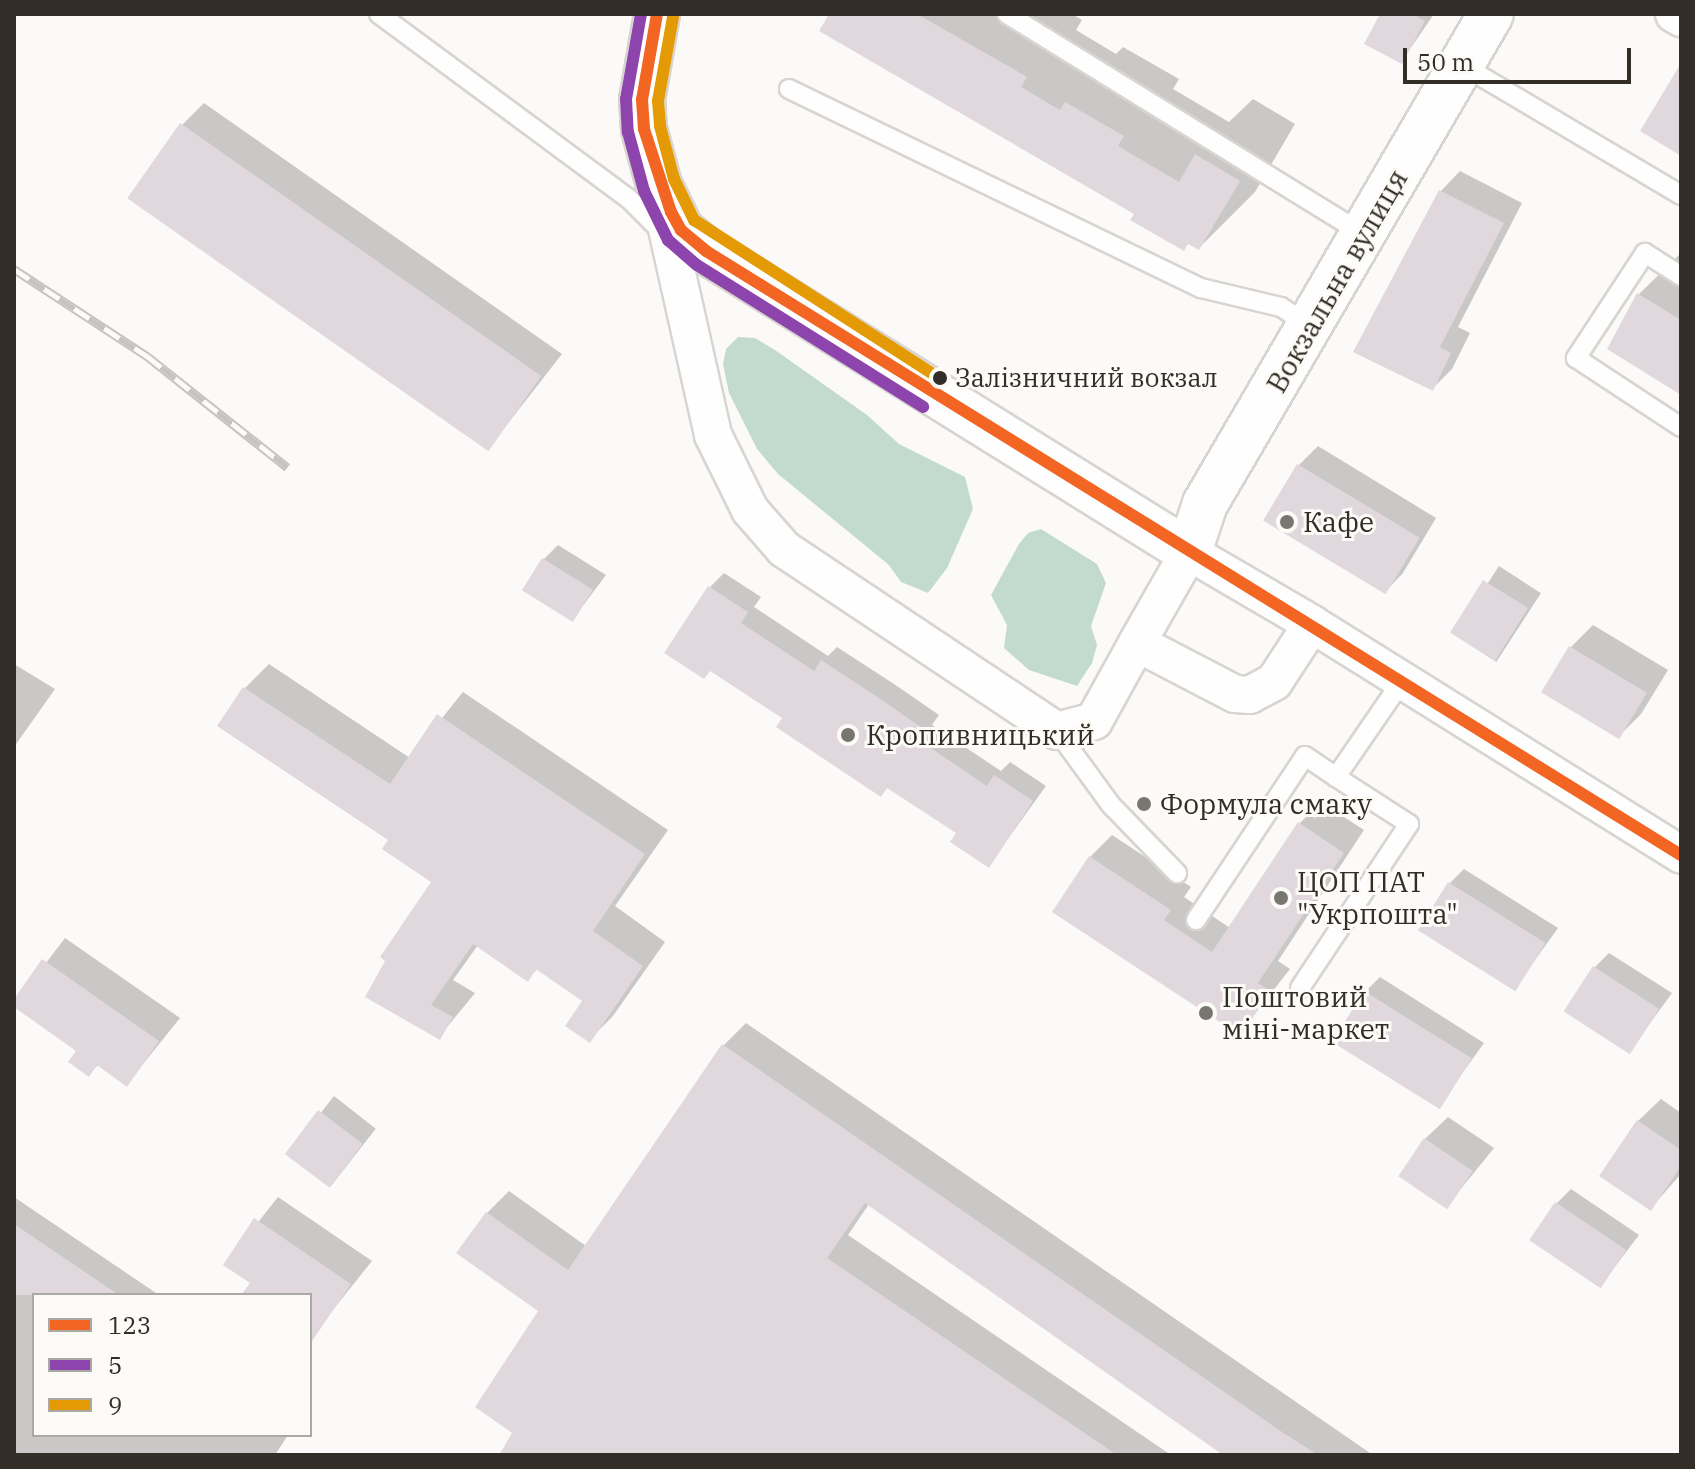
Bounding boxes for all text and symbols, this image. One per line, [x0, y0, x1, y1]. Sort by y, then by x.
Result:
scale bar [1407, 32, 1635, 82]
text: 50 m [1417, 46, 1474, 78]
street label: Вокзальна вулиця [1259, 163, 1415, 399]
place label: Залізничний вокзал [955, 362, 1218, 394]
marker: Залізничний вокзал [932, 370, 948, 386]
place label: Кафе [1303, 505, 1374, 539]
marker: Кафе [1278, 513, 1296, 531]
place label: Кропивницький [866, 718, 1095, 752]
marker: Кропивницький [837, 724, 859, 746]
place label: Формула смаку [1160, 787, 1372, 821]
marker: Формула смаку [1135, 795, 1153, 813]
place label: ЦОП ПАТ "Укрпошта" [1297, 865, 1458, 931]
marker: ЦОП ПАТ "Укрпошта" [1272, 889, 1290, 907]
place label: Поштовий міні-маркет [1222, 980, 1389, 1046]
marker: Поштовий міні-маркет [1197, 1004, 1215, 1022]
legend [32, 1293, 312, 1437]
text: 123 [108, 1309, 151, 1341]
text: 5 [108, 1349, 122, 1381]
text: 9 [108, 1389, 122, 1421]

